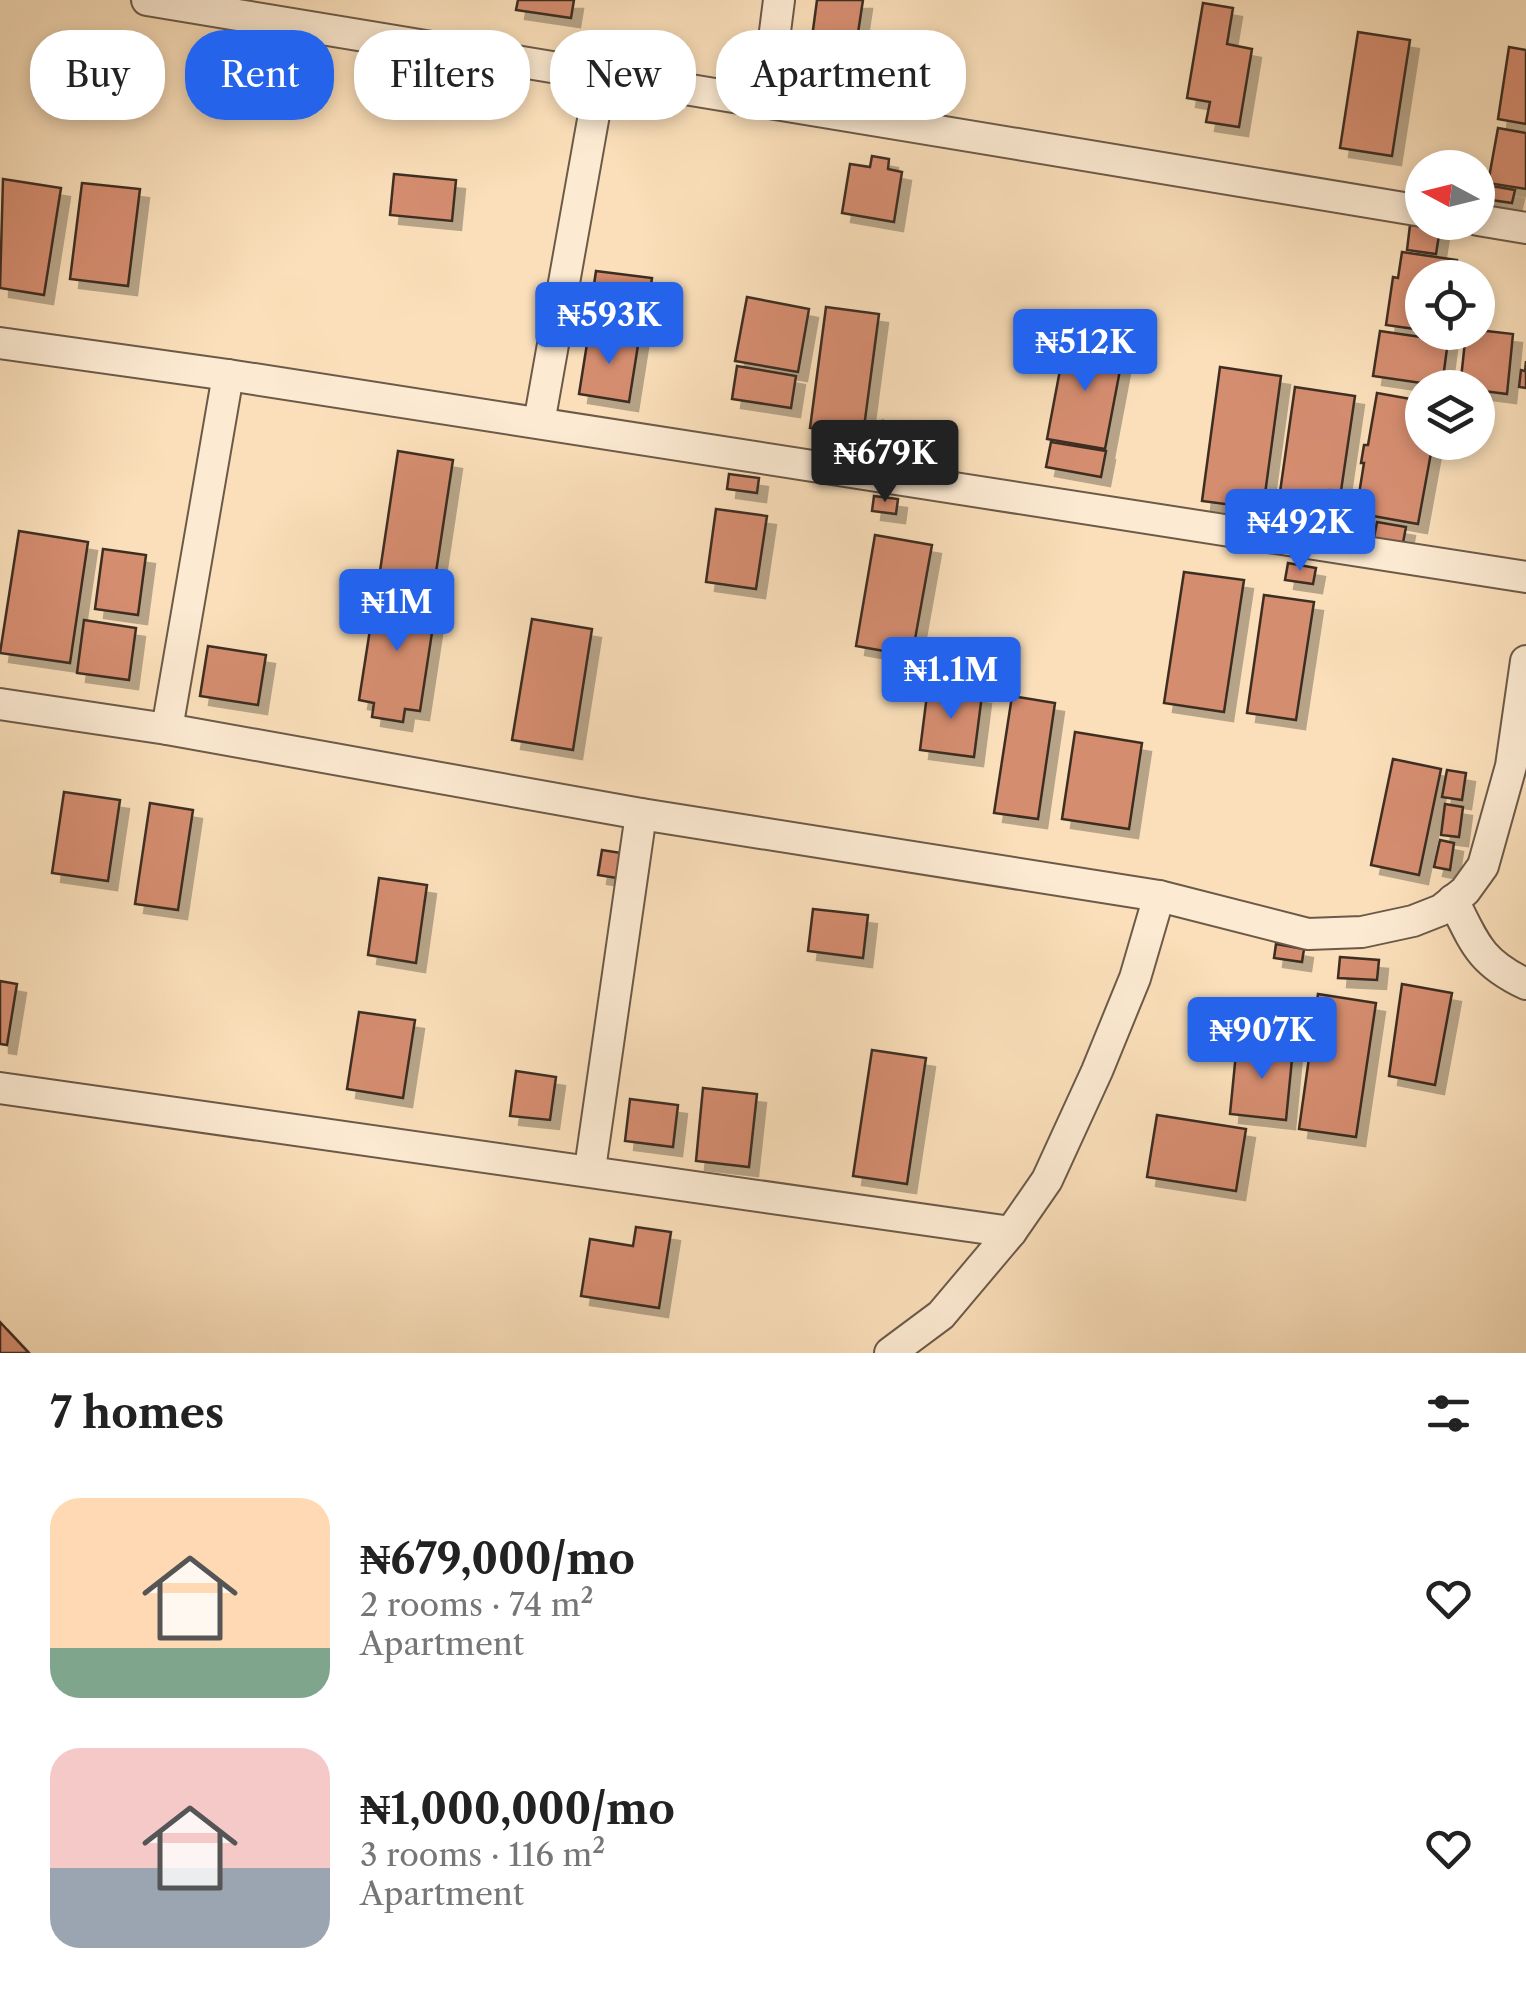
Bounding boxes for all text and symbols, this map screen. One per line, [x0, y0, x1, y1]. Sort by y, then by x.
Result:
chip: Buy [30, 30, 165, 120]
chip: Rent [185, 30, 334, 120]
chip: Filters [354, 30, 530, 120]
chip: New [550, 30, 696, 120]
chip: Apartment [716, 30, 966, 120]
north arrow [1405, 150, 1495, 240]
map controls [1405, 150, 1495, 460]
button: locate [1405, 260, 1495, 350]
pin: ₦593K [539, 282, 679, 367]
text: ₦593K [557, 295, 661, 334]
pin: ₦512K [1015, 309, 1155, 394]
text: ₦512K [1035, 322, 1135, 361]
button: layers [1405, 370, 1495, 460]
pin: ₦679K [815, 420, 955, 505]
text: ₦679K [833, 433, 937, 472]
pin: ₦492K [1230, 489, 1370, 574]
text: ₦492K [1247, 502, 1353, 541]
pin: ₦1M [349, 569, 445, 654]
text: ₦1M [361, 582, 433, 621]
pin: ₦1.1M [881, 637, 1021, 722]
text: ₦1.1M [904, 650, 998, 689]
pin: ₦907K [1192, 997, 1332, 1082]
text: ₦907K [1210, 1010, 1314, 1049]
icon: filters [1421, 1386, 1476, 1441]
text: 7 homes [50, 1387, 224, 1439]
text: ₦679,000/mo [360, 1533, 635, 1585]
icon: home [130, 1538, 250, 1658]
icon: heart [1421, 1571, 1476, 1626]
text: 2 rooms · 74 m² [360, 1585, 594, 1624]
text: Apartment [360, 1624, 524, 1663]
text: ₦1,000,000/mo [360, 1783, 675, 1835]
icon: home [130, 1788, 250, 1908]
icon: heart [1421, 1821, 1476, 1876]
text: 3 rooms · 116 m² [360, 1835, 605, 1874]
text: Apartment [360, 1874, 524, 1913]

